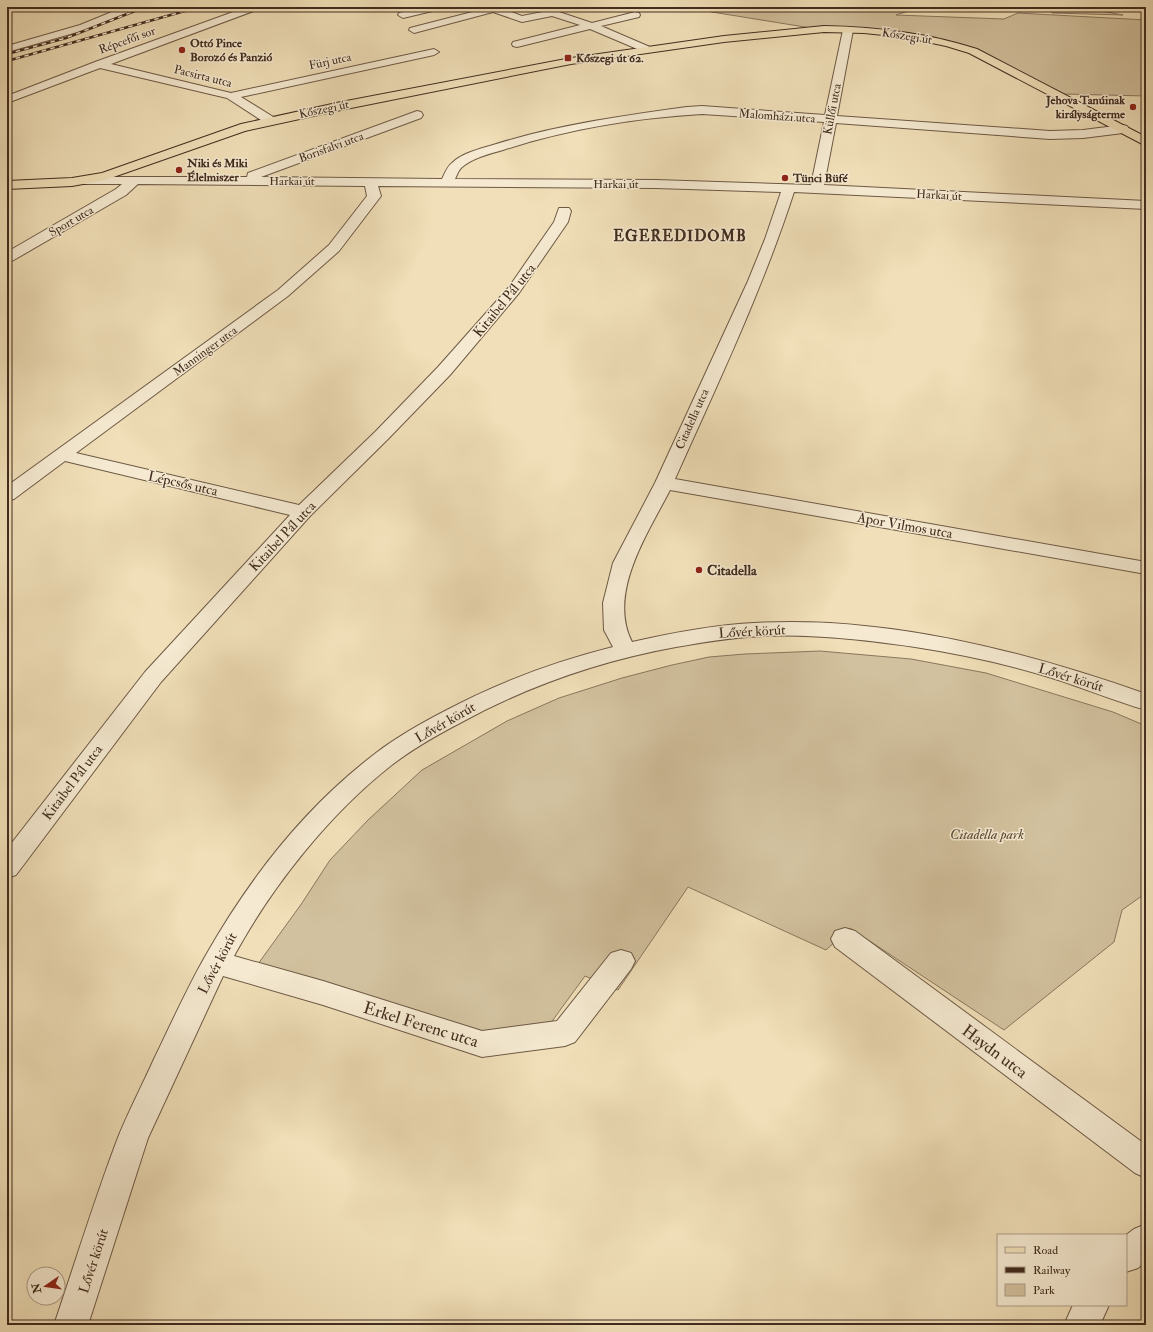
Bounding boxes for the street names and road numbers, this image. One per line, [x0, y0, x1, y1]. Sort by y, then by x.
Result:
street label: Répcefői sor [97, 23, 158, 58]
street label: Kőszegi út [881, 25, 933, 48]
street label: Fürj utca [307, 49, 354, 73]
street label: Pacsirta utca [172, 62, 235, 91]
street label: Küllői utca [820, 81, 845, 136]
street label: Kőszegi út [298, 97, 351, 122]
street label: Malomházi utca [738, 106, 817, 127]
street label: Borisfalvi utca [297, 128, 367, 166]
street label: Harkai út [269, 174, 315, 189]
street label: Harkai út [593, 177, 639, 192]
street label: Harkai út [916, 187, 962, 204]
street label: Sport utca [46, 202, 97, 240]
street label: Kitaibel Pál utca [469, 260, 539, 341]
street label: Manninger utca [170, 322, 241, 380]
street label: Citadella utca [672, 386, 713, 452]
street label: Lépcsős utca [146, 467, 220, 501]
street label: Kitaibel Pál utca [245, 498, 319, 575]
street label: Apor Vilmos utca [855, 509, 954, 543]
street label: Lővér körút [718, 621, 786, 642]
street label: Lővér körút [1036, 660, 1106, 696]
street label: Lővér körút [412, 698, 479, 747]
street label: Kitaibel Pál utca [39, 741, 106, 823]
street label: Lővér körút [194, 929, 241, 997]
street label: Erkel Ferenc utca [361, 997, 482, 1052]
street label: Haydn utca [957, 1020, 1032, 1084]
street label: Lővér körút [75, 1226, 112, 1296]

